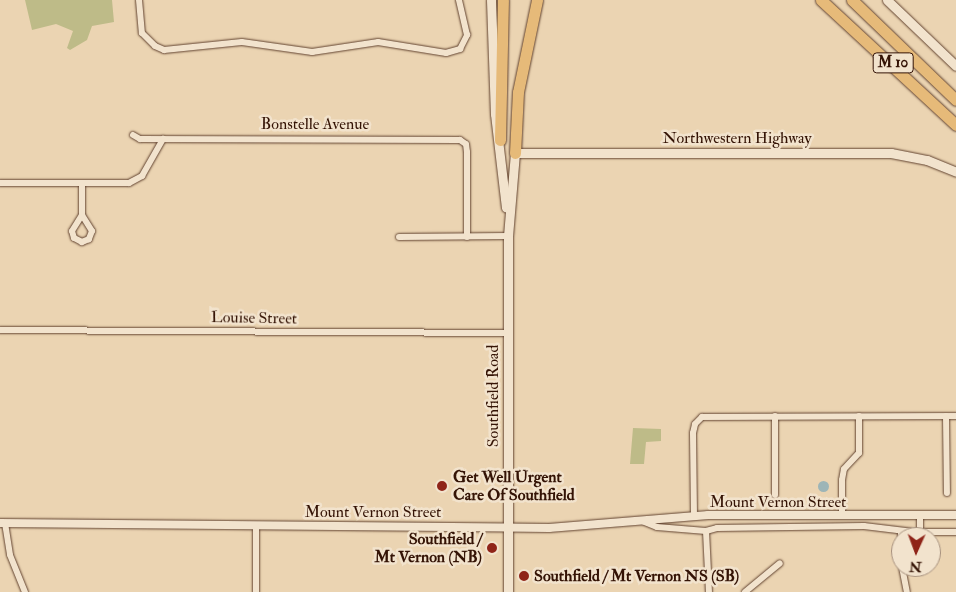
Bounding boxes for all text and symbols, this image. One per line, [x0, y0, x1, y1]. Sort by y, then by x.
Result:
road number: M 10 [872, 50, 914, 76]
street label: Bonstelle Avenue [261, 114, 369, 134]
street label: Northwestern Highway [662, 128, 812, 148]
street label: Louise Street [211, 308, 297, 328]
street label: Southfield Road [483, 345, 503, 447]
place label: Get Well Urgent Care Of Southfield [453, 467, 575, 505]
marker: Get Well Urgent Care Of Southfield [435, 479, 449, 493]
street label: Mount Vernon Street [710, 492, 846, 512]
street label: Mount Vernon Street [305, 502, 441, 522]
north arrow [891, 527, 941, 577]
place label: Southfield / Mt Vernon (NB) [375, 529, 482, 567]
marker: Southfield / Mt Vernon (NB) [486, 542, 498, 554]
text: N [909, 558, 922, 575]
place label: Southfield / Mt Vernon NS (SB) [534, 566, 739, 586]
marker: Southfield / Mt Vernon NS (SB) [518, 570, 530, 582]

